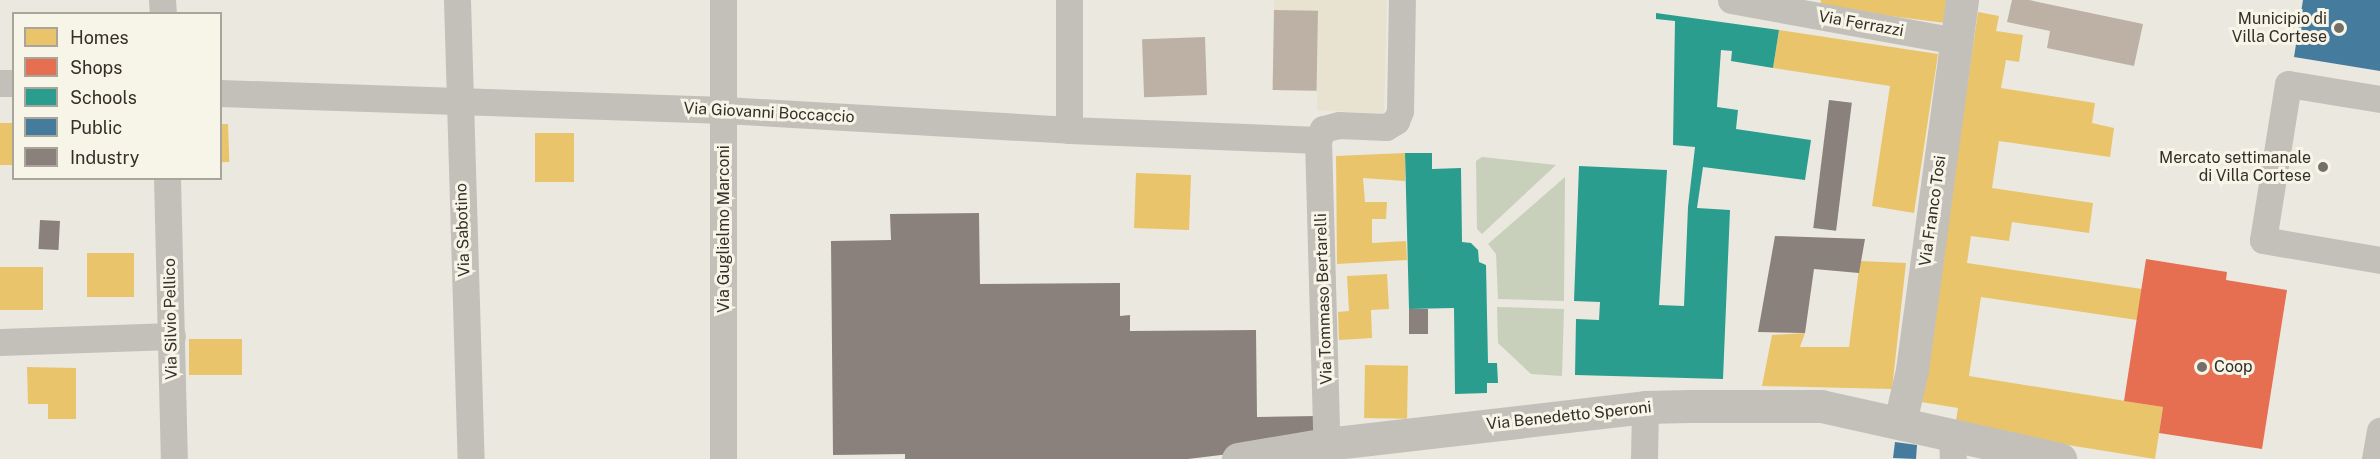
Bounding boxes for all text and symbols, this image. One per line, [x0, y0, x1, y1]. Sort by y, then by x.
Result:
street label: Via Ferrazzi [1817, 7, 1905, 41]
place label: Municipio di Villa Cortese [2232, 9, 2327, 47]
legend [12, 12, 222, 180]
marker: Municipio di Villa Cortese [2332, 21, 2346, 35]
text: Homes [70, 27, 129, 48]
text: Shops [70, 57, 122, 78]
text: Schools [70, 87, 137, 108]
street label: Via Giovanni Boccaccio [683, 99, 855, 127]
text: Public [70, 117, 122, 138]
street label: Via Guglielmo Marconi [714, 145, 734, 313]
text: Industry [70, 147, 139, 168]
place label: Mercato settimanale di Villa Cortese [2159, 148, 2311, 186]
street label: Via Franco Tosi [1916, 154, 1950, 268]
marker: Mercato settimanale di Villa Cortese [2316, 160, 2330, 174]
street label: Via Sabotino [452, 183, 474, 277]
street label: Via Tommaso Bertarelli [1311, 213, 1337, 385]
street label: Via Silvio Pellico [160, 258, 182, 380]
place label: Coop [2214, 357, 2253, 377]
marker: Coop [2195, 360, 2209, 374]
street label: Via Benedetto Speroni [1486, 398, 1652, 434]

